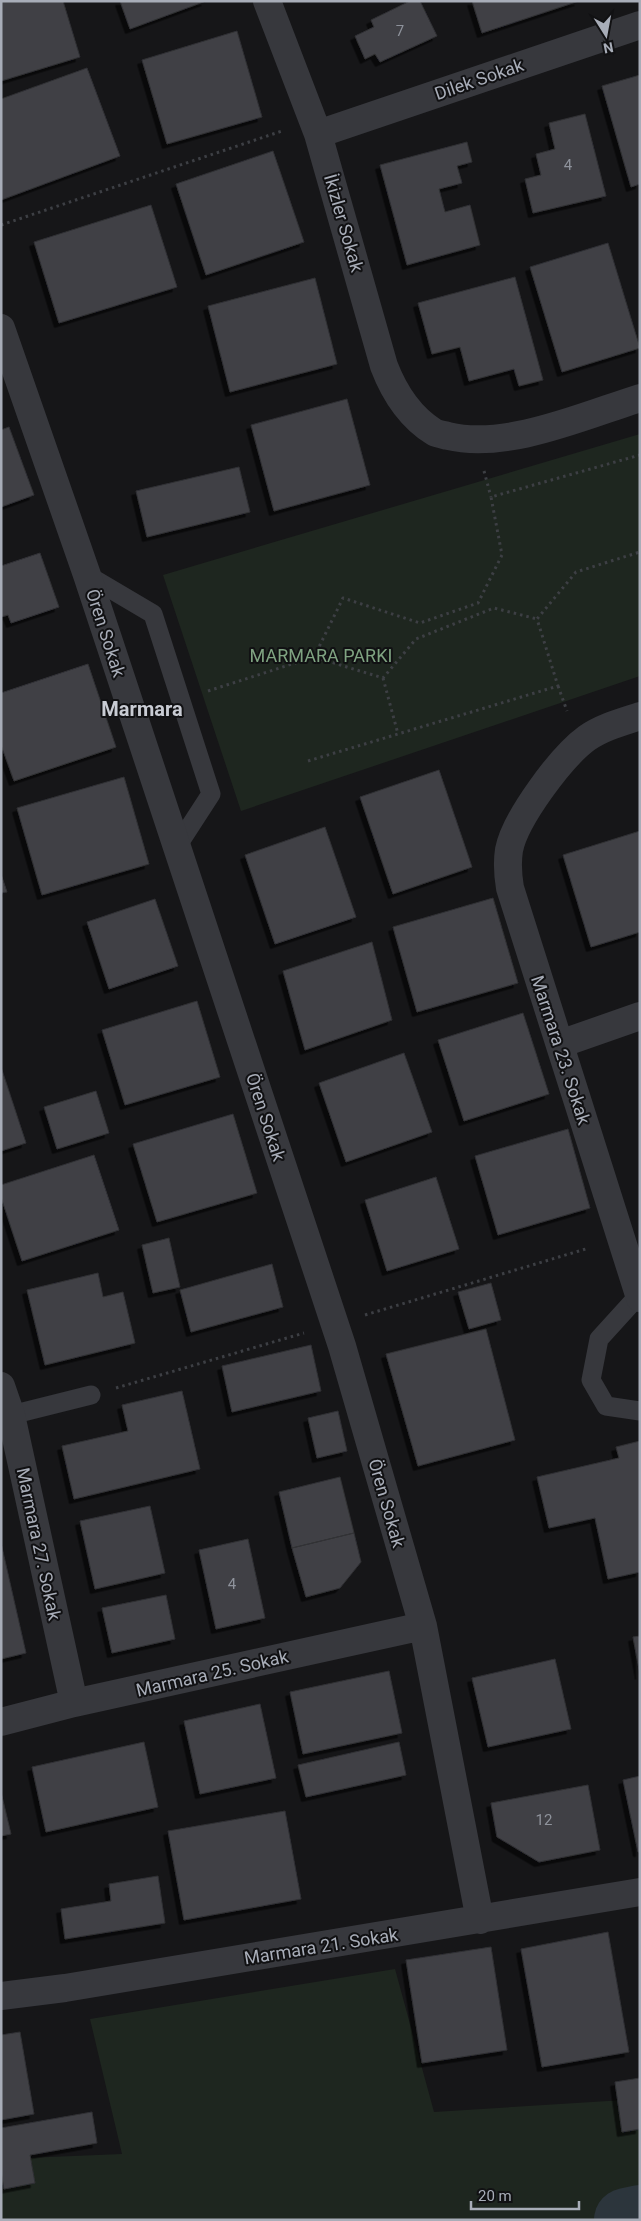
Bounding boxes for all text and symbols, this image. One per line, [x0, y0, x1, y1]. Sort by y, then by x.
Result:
north arrow [581, 10, 631, 60]
house number: 7 [396, 22, 404, 40]
text: N [602, 39, 615, 57]
street label: Dilek Sokak [432, 54, 527, 104]
house number: 4 [564, 156, 573, 174]
street label: İkizler Sokak [320, 172, 368, 275]
street label: Ören Sokak [82, 586, 130, 680]
park label: MARMARA PARKI [250, 645, 392, 666]
district label: Marmara [101, 697, 183, 721]
street label: Marmara 23. Sokak [527, 973, 595, 1128]
street label: Ören Sokak [242, 1070, 290, 1164]
street label: Ören Sokak [364, 1456, 410, 1551]
street label: Marmara 27. Sokak [13, 1466, 66, 1623]
house number: 4 [228, 1575, 237, 1593]
street label: Marmara 25. Sokak [134, 1645, 291, 1701]
house number: 12 [536, 1811, 552, 1829]
street label: Marmara 21. Sokak [243, 1923, 400, 1969]
scale bar [471, 2178, 578, 2210]
text: 20 m [478, 2187, 512, 2205]

